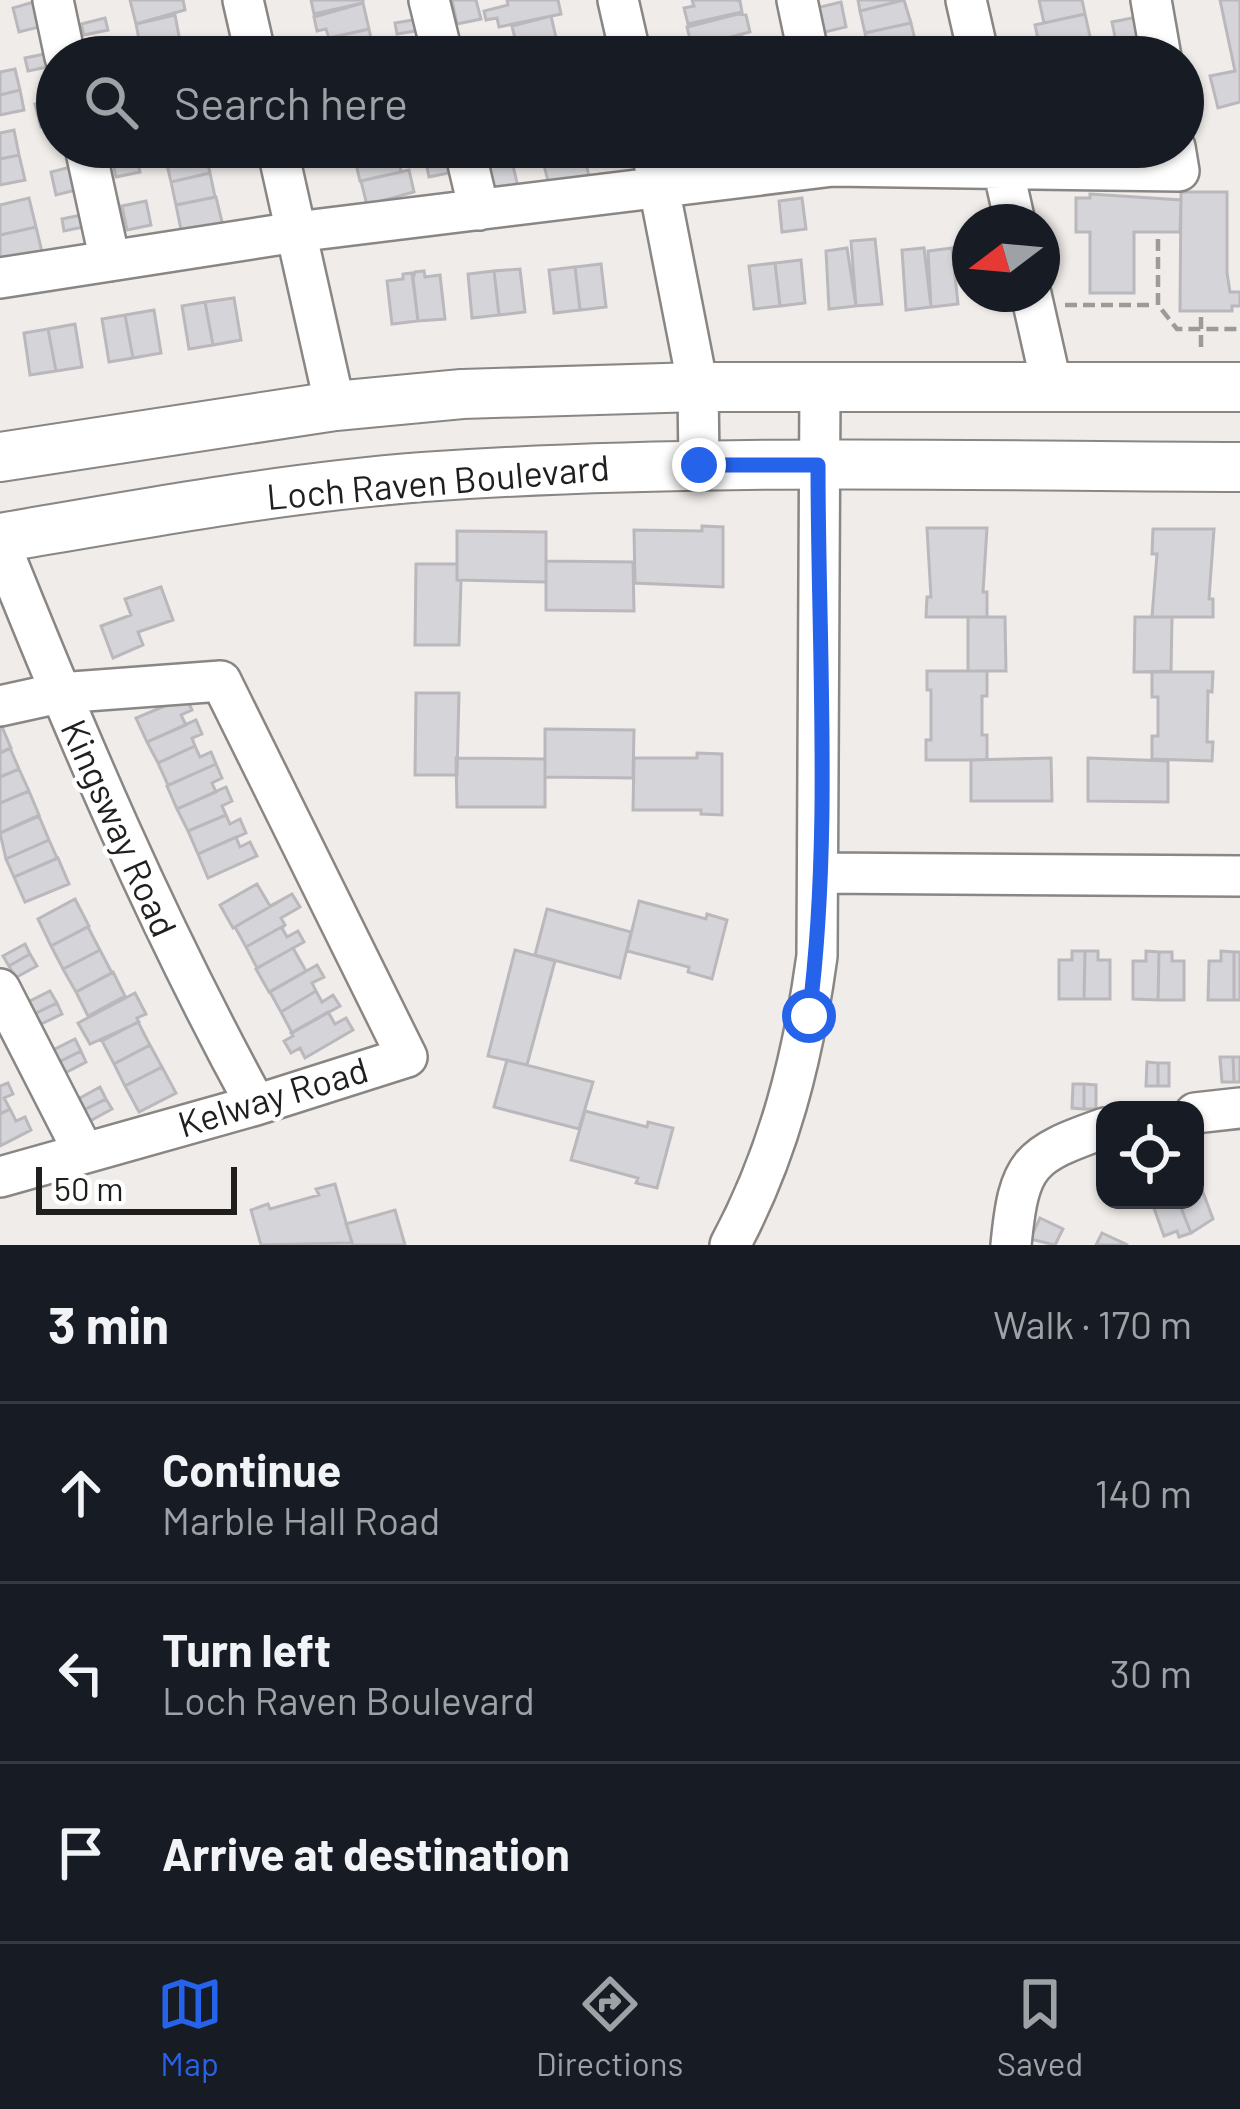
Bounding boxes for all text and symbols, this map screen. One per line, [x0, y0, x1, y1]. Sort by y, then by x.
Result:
search box [36, 36, 1204, 168]
icon: search [78, 69, 144, 135]
text: Search here [174, 75, 408, 129]
north arrow [952, 204, 1060, 312]
route end [672, 438, 726, 492]
street label: Loch Raven Boulevard [265, 444, 611, 517]
street label: Kingsway Road [53, 712, 187, 943]
route start [782, 989, 836, 1043]
street label: Kelway Road [173, 1046, 373, 1145]
map controls [1096, 1101, 1204, 1209]
button: locate [1096, 1101, 1204, 1209]
scale bar [36, 1161, 237, 1214]
text: 50 m [54, 1168, 124, 1208]
text: 3 min [48, 1293, 169, 1354]
text: Walk · 170 m [993, 1300, 1192, 1347]
text: Continue [162, 1442, 341, 1496]
icon: ahead [48, 1460, 114, 1526]
text: 140 m [1095, 1469, 1192, 1516]
text: Marble Hall Road [162, 1496, 440, 1543]
text: Turn left [162, 1622, 331, 1676]
icon: left [48, 1640, 114, 1706]
text: 30 m [1110, 1649, 1192, 1696]
text: Loch Raven Boulevard [162, 1676, 535, 1723]
icon: arrive [48, 1820, 114, 1886]
text: Arrive at destination [162, 1826, 570, 1880]
tab: Map [157, 1971, 223, 2083]
tab: Directions [536, 1971, 683, 2083]
tab: Saved [997, 1971, 1083, 2083]

